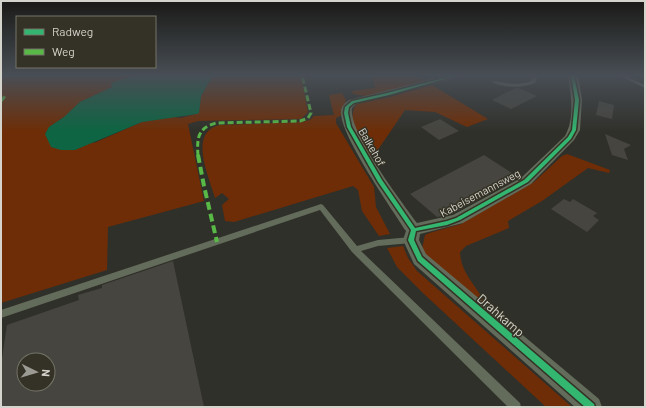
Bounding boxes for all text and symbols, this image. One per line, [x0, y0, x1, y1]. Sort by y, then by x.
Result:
legend [16, 16, 156, 68]
text: Radweg [52, 24, 93, 38]
text: Weg [52, 44, 75, 58]
street label: Balkehof [356, 125, 389, 168]
street label: Kabeisemannsweg [437, 166, 522, 219]
street label: Drahkamp [474, 290, 528, 340]
north arrow [16, 352, 56, 392]
text: N [40, 369, 53, 377]

